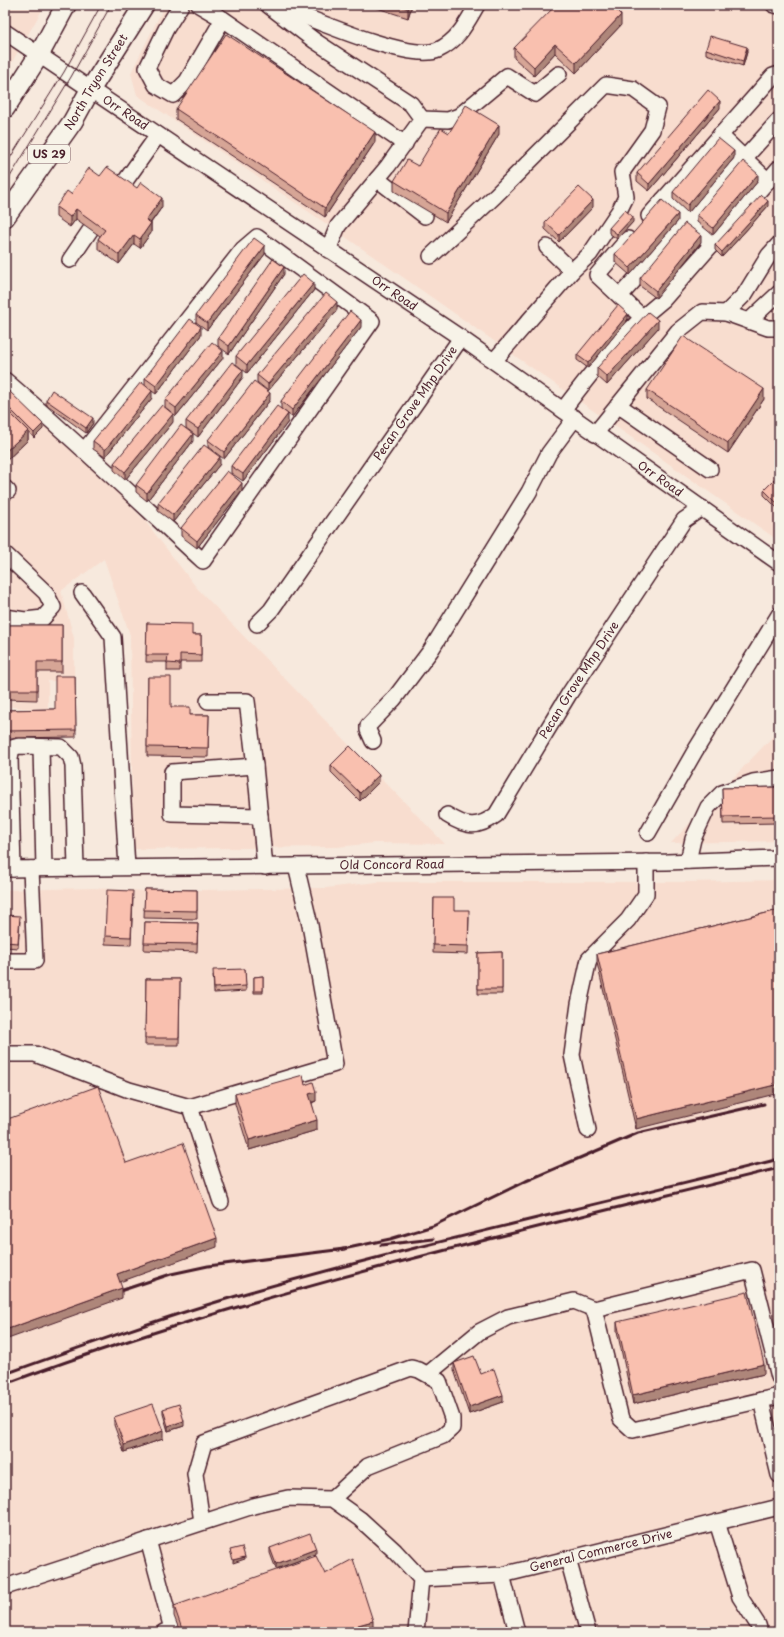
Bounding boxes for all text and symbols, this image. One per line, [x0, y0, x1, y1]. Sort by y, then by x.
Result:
street label: North Tryon Street [59, 30, 132, 133]
street label: Orr Road [99, 90, 153, 134]
road number: US 29 [28, 145, 70, 163]
street label: Orr Road [368, 270, 422, 315]
street label: Pecan Grove Mhp Drive [368, 342, 461, 464]
street label: Orr Road [634, 456, 687, 500]
street label: Pecan Grove Mhp Drive [534, 617, 623, 742]
street label: Old Concord Road [339, 854, 444, 873]
street label: General Commerce Drive [527, 1524, 674, 1576]

